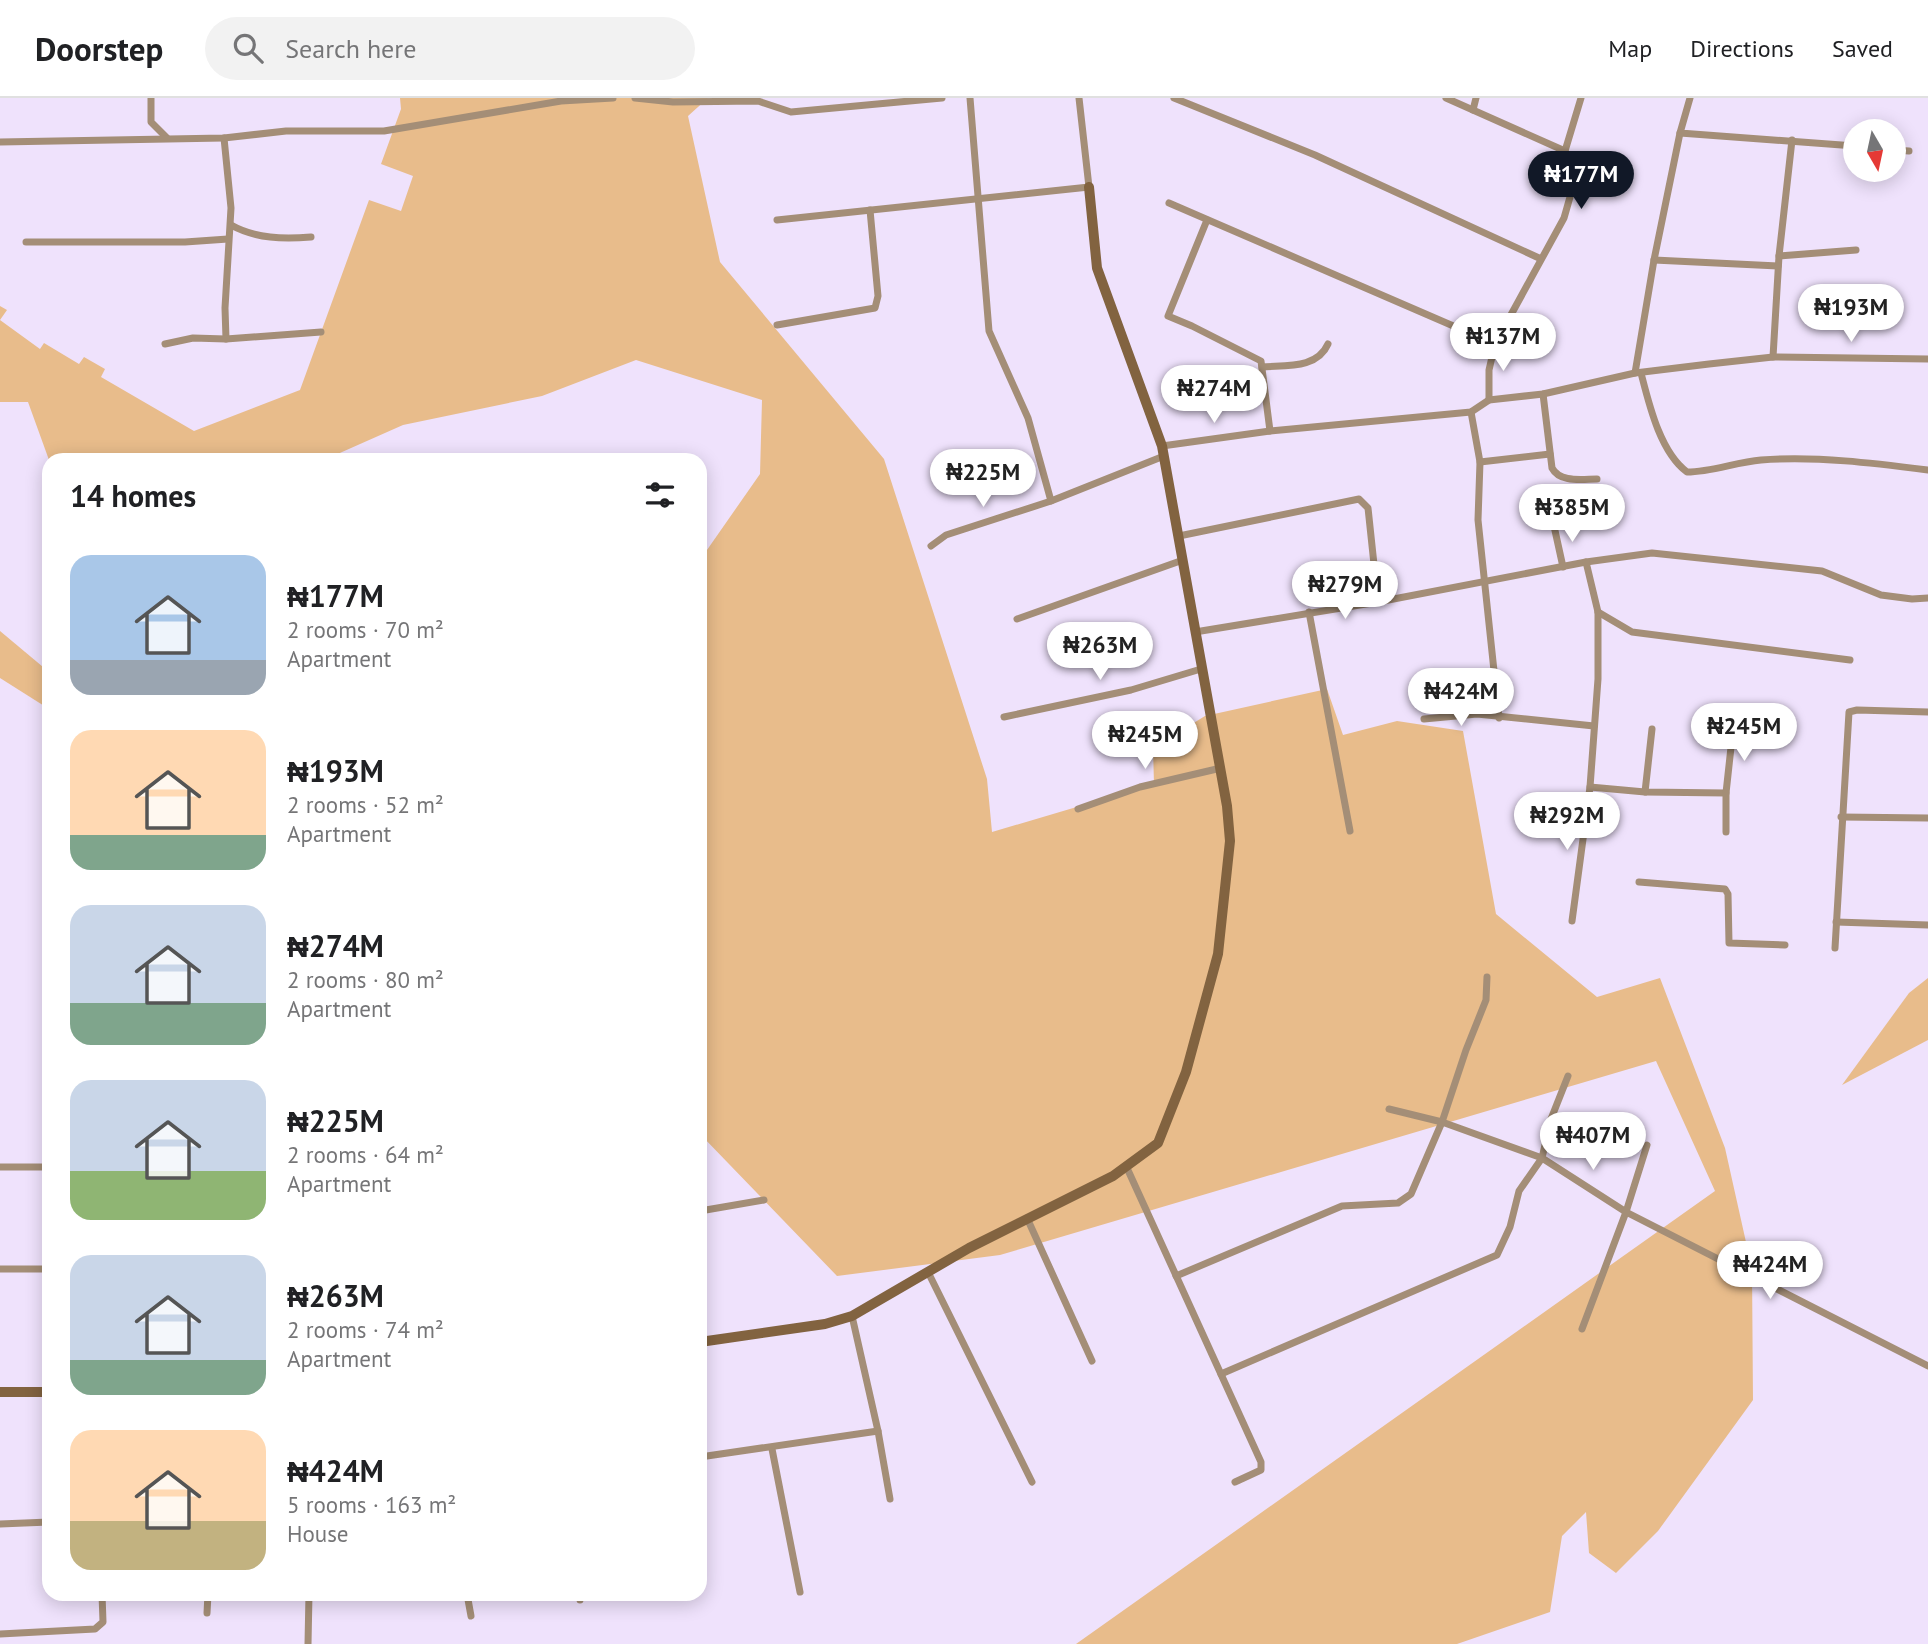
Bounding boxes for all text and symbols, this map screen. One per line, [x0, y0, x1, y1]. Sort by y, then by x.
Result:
search box [205, 17, 695, 80]
text: Doorstep [35, 27, 163, 70]
icon: search [229, 29, 267, 67]
text: Search here [285, 32, 416, 65]
text: Map [1608, 33, 1652, 64]
text: Directions [1690, 33, 1794, 64]
text: Saved [1832, 33, 1893, 64]
north arrow [1843, 119, 1906, 182]
map controls [1843, 119, 1906, 182]
pin: ₦177M [1532, 152, 1630, 211]
text: ₦177M [1544, 159, 1618, 188]
pin: ₦193M [1802, 285, 1900, 344]
text: ₦193M [1814, 292, 1888, 321]
pin: ₦137M [1454, 314, 1552, 373]
text: ₦137M [1466, 321, 1540, 350]
pin: ₦274M [1165, 366, 1263, 425]
text: ₦274M [1177, 373, 1251, 402]
pin: ₦225M [934, 450, 1032, 509]
text: ₦225M [946, 457, 1020, 486]
text: 14 homes [70, 476, 196, 515]
icon: filters [641, 476, 679, 514]
pin: ₦385M [1523, 484, 1621, 544]
text: ₦385M [1535, 492, 1609, 521]
pin: ₦279M [1296, 561, 1394, 621]
text: ₦279M [1308, 569, 1382, 598]
text: ₦177M [287, 576, 384, 615]
icon: home [126, 583, 210, 667]
text: 2 rooms · 70 m² [287, 615, 444, 644]
pin: ₦263M [1051, 622, 1149, 682]
text: ₦263M [1063, 630, 1137, 659]
text: Apartment [287, 644, 391, 673]
pin: ₦424M [1412, 668, 1510, 728]
text: ₦424M [1424, 676, 1498, 705]
pin: ₦245M [1695, 704, 1793, 763]
text: ₦245M [1707, 711, 1781, 740]
pin: ₦245M [1096, 712, 1194, 771]
text: ₦245M [1108, 719, 1182, 748]
text: ₦193M [287, 751, 384, 790]
icon: home [126, 758, 210, 842]
text: 2 rooms · 52 m² [287, 790, 444, 819]
pin: ₦292M [1518, 792, 1616, 852]
text: ₦292M [1530, 800, 1604, 829]
text: Apartment [287, 819, 391, 848]
text: ₦274M [287, 926, 384, 965]
icon: home [126, 933, 210, 1017]
text: 2 rooms · 80 m² [287, 965, 444, 994]
text: Apartment [287, 994, 391, 1023]
text: ₦225M [287, 1101, 384, 1140]
icon: home [126, 1108, 210, 1192]
pin: ₦407M [1544, 1112, 1642, 1172]
text: ₦407M [1556, 1120, 1630, 1149]
text: 2 rooms · 64 m² [287, 1140, 444, 1169]
text: Apartment [287, 1169, 391, 1198]
pin: ₦424M [1721, 1242, 1819, 1301]
text: ₦424M [1733, 1249, 1807, 1278]
text: ₦263M [287, 1276, 384, 1315]
icon: home [126, 1283, 210, 1367]
text: 2 rooms · 74 m² [287, 1315, 444, 1344]
text: Apartment [287, 1344, 391, 1373]
text: ₦424M [287, 1451, 384, 1490]
icon: home [126, 1458, 210, 1542]
text: 5 rooms · 163 m² [287, 1490, 456, 1519]
text: House [287, 1519, 349, 1548]

